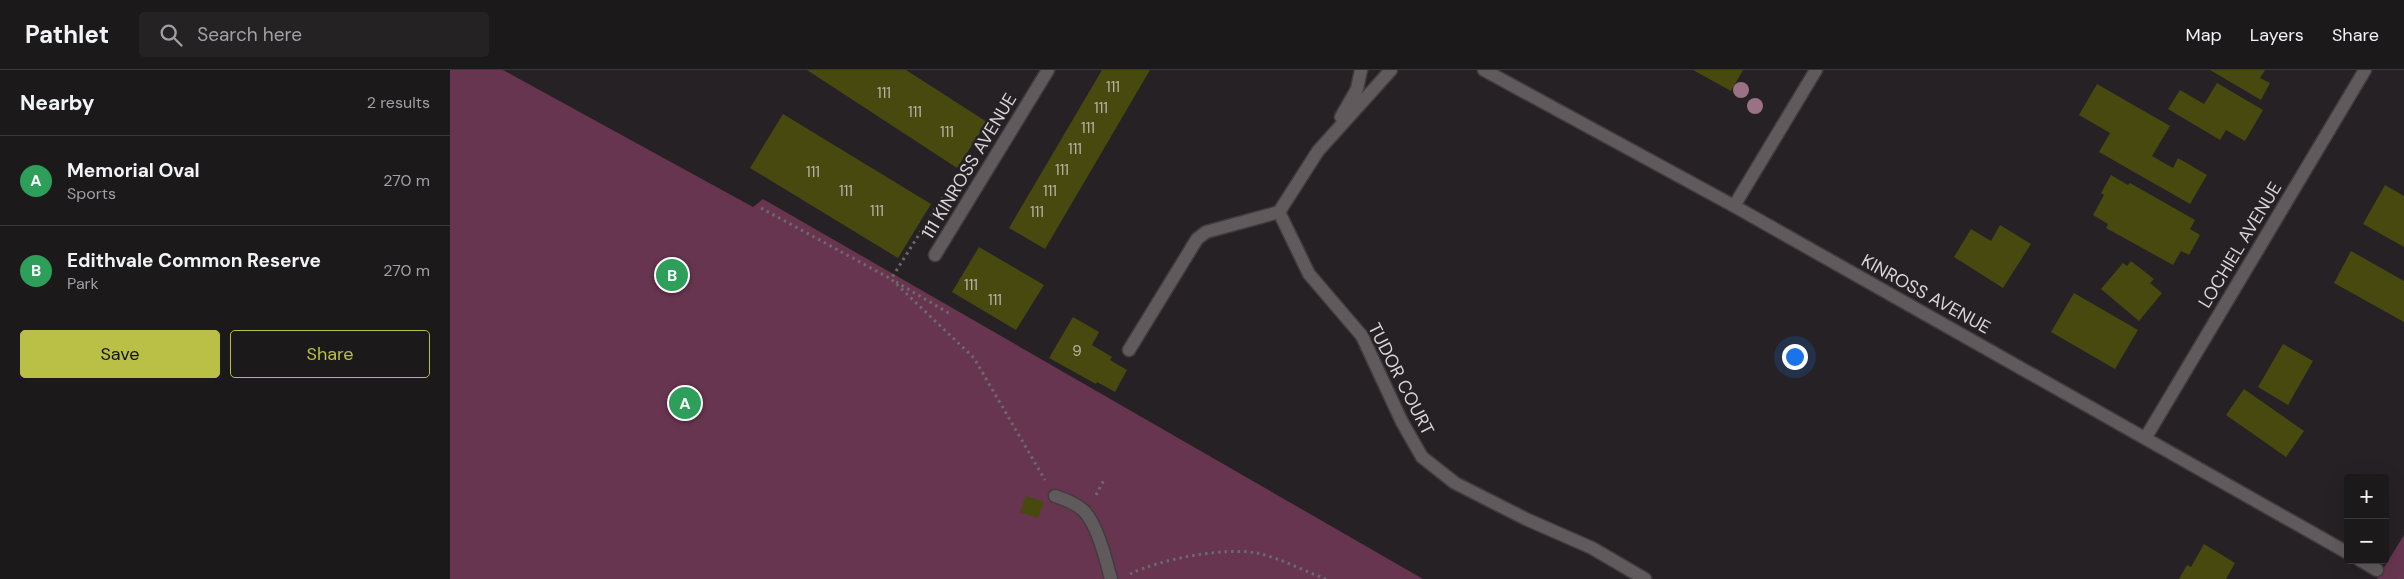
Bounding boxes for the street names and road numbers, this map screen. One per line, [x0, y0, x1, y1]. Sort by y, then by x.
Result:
street label: 111 KINROSS AVENUE [916, 89, 1022, 243]
street label: LOCHIEL AVENUE [2193, 178, 2287, 312]
street label: KINROSS AVENUE [1857, 249, 1995, 339]
street label: TUDOR COURT [1362, 319, 1440, 439]

